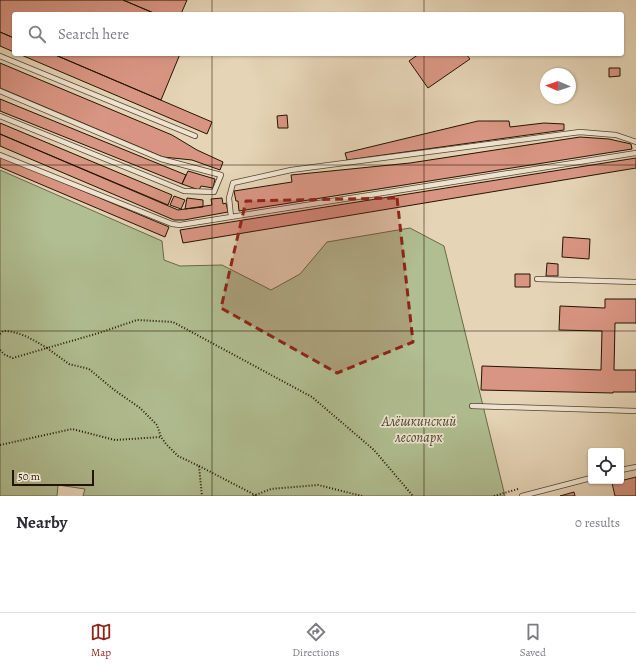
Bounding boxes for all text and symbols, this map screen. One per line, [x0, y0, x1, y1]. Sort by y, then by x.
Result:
search box [12, 12, 624, 56]
icon: search [26, 23, 48, 45]
text: Search here [58, 24, 129, 44]
north arrow [540, 68, 576, 104]
park label: Алёшкинский лесопарк [381, 412, 456, 447]
map controls [588, 448, 624, 484]
button: locate [588, 448, 624, 484]
scale bar [12, 468, 94, 487]
text: 50 m [18, 469, 40, 484]
text: Nearby [16, 511, 67, 534]
text: 0 results [575, 514, 620, 531]
tab: Map [90, 621, 112, 660]
tab: Directions [292, 621, 340, 660]
tab: Saved [520, 621, 546, 660]

